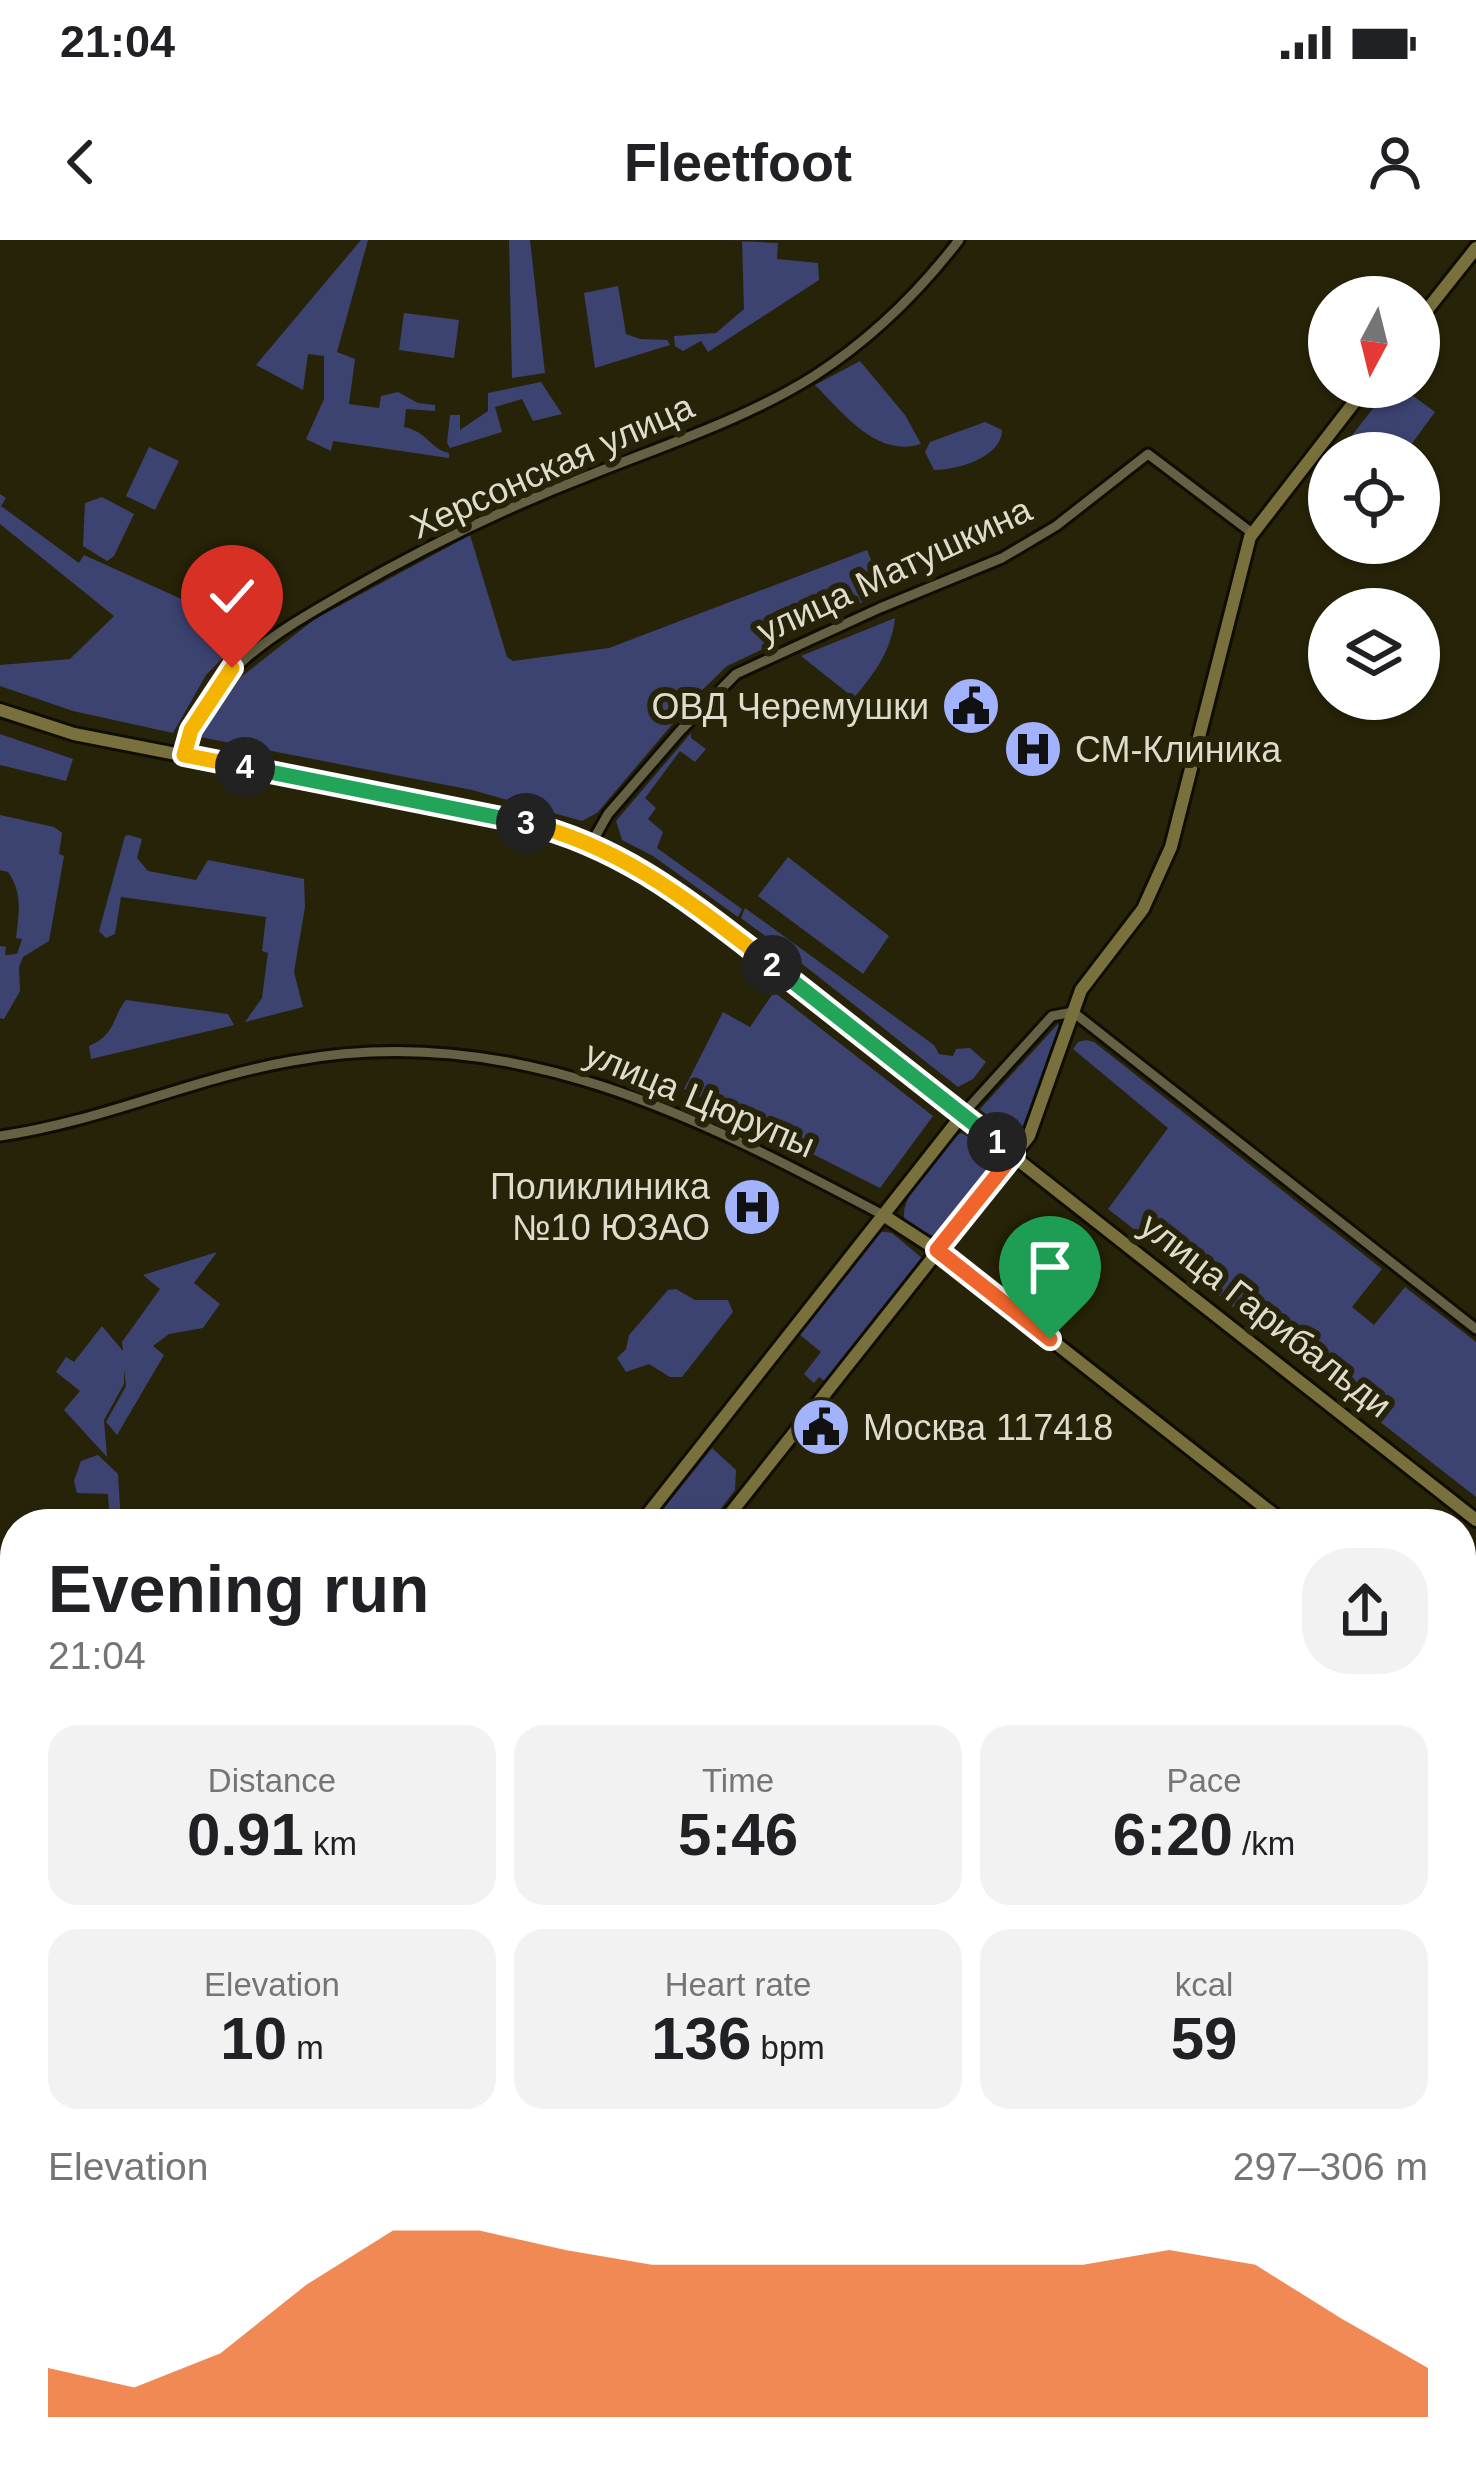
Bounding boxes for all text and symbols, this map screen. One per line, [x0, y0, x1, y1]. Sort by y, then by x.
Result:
text: 21:04 [60, 16, 175, 67]
icon: back [48, 129, 114, 195]
icon: person [1362, 129, 1428, 195]
text: Fleetfoot [624, 132, 852, 192]
north arrow [1308, 276, 1440, 408]
map controls [1308, 276, 1440, 720]
street label: Херсонская улица [404, 385, 701, 547]
button: locate [1308, 432, 1440, 564]
street label: улица Матушкина [750, 488, 1039, 652]
pin [181, 545, 283, 668]
icon: check [199, 563, 265, 629]
button: layers [1308, 588, 1440, 720]
public building icon: ОВД Черемушки [940, 675, 1002, 737]
place label: ОВД Черемушки [651, 686, 929, 727]
hospital icon: СМ-Клиника [1002, 718, 1064, 780]
place label: СМ-Клиника [1075, 729, 1282, 770]
pin: 4 [215, 737, 275, 797]
text: 4 [236, 748, 254, 785]
pin: 3 [496, 793, 556, 853]
text: 3 [517, 804, 535, 841]
pin: 2 [742, 935, 802, 995]
text: 2 [763, 946, 781, 983]
street label: улица Цюрупы [579, 1032, 821, 1166]
pin: 1 [967, 1112, 1027, 1172]
text: 1 [988, 1123, 1006, 1160]
place label: Поликлиника №10 ЮЗАО [490, 1166, 711, 1248]
hospital icon: Поликлиника №10 ЮЗАО [721, 1176, 783, 1238]
street label: улица Гарибальди [1132, 1204, 1400, 1426]
pin [999, 1216, 1101, 1339]
icon: arrive [1017, 1234, 1083, 1300]
public building icon: Москва 117418 [790, 1396, 852, 1458]
place label: Москва 117418 [863, 1407, 1113, 1448]
button: share [1302, 1548, 1428, 1674]
text: Evening run [48, 1552, 429, 1626]
text: 21:04 [48, 1634, 146, 1677]
text: Distance [208, 1762, 336, 1799]
text: Time [702, 1762, 774, 1799]
text: Pace [1166, 1762, 1242, 1799]
text: 0.91 [187, 1801, 304, 1868]
text: 5:46 [678, 1801, 798, 1868]
text: 6:20 [1113, 1801, 1233, 1868]
text: km [304, 1825, 357, 1862]
text: /km [1233, 1825, 1295, 1862]
text: Elevation [204, 1966, 340, 2003]
text: Heart rate [665, 1966, 811, 2003]
text: kcal [1175, 1966, 1233, 2003]
text: 10 [220, 2005, 287, 2072]
text: 136 [651, 2005, 751, 2072]
text: 59 [1171, 2005, 1237, 2072]
text: m [287, 2029, 324, 2066]
text: bpm [751, 2029, 825, 2066]
text: Elevation [48, 2145, 208, 2188]
text: 297–306 m [1233, 2145, 1428, 2188]

